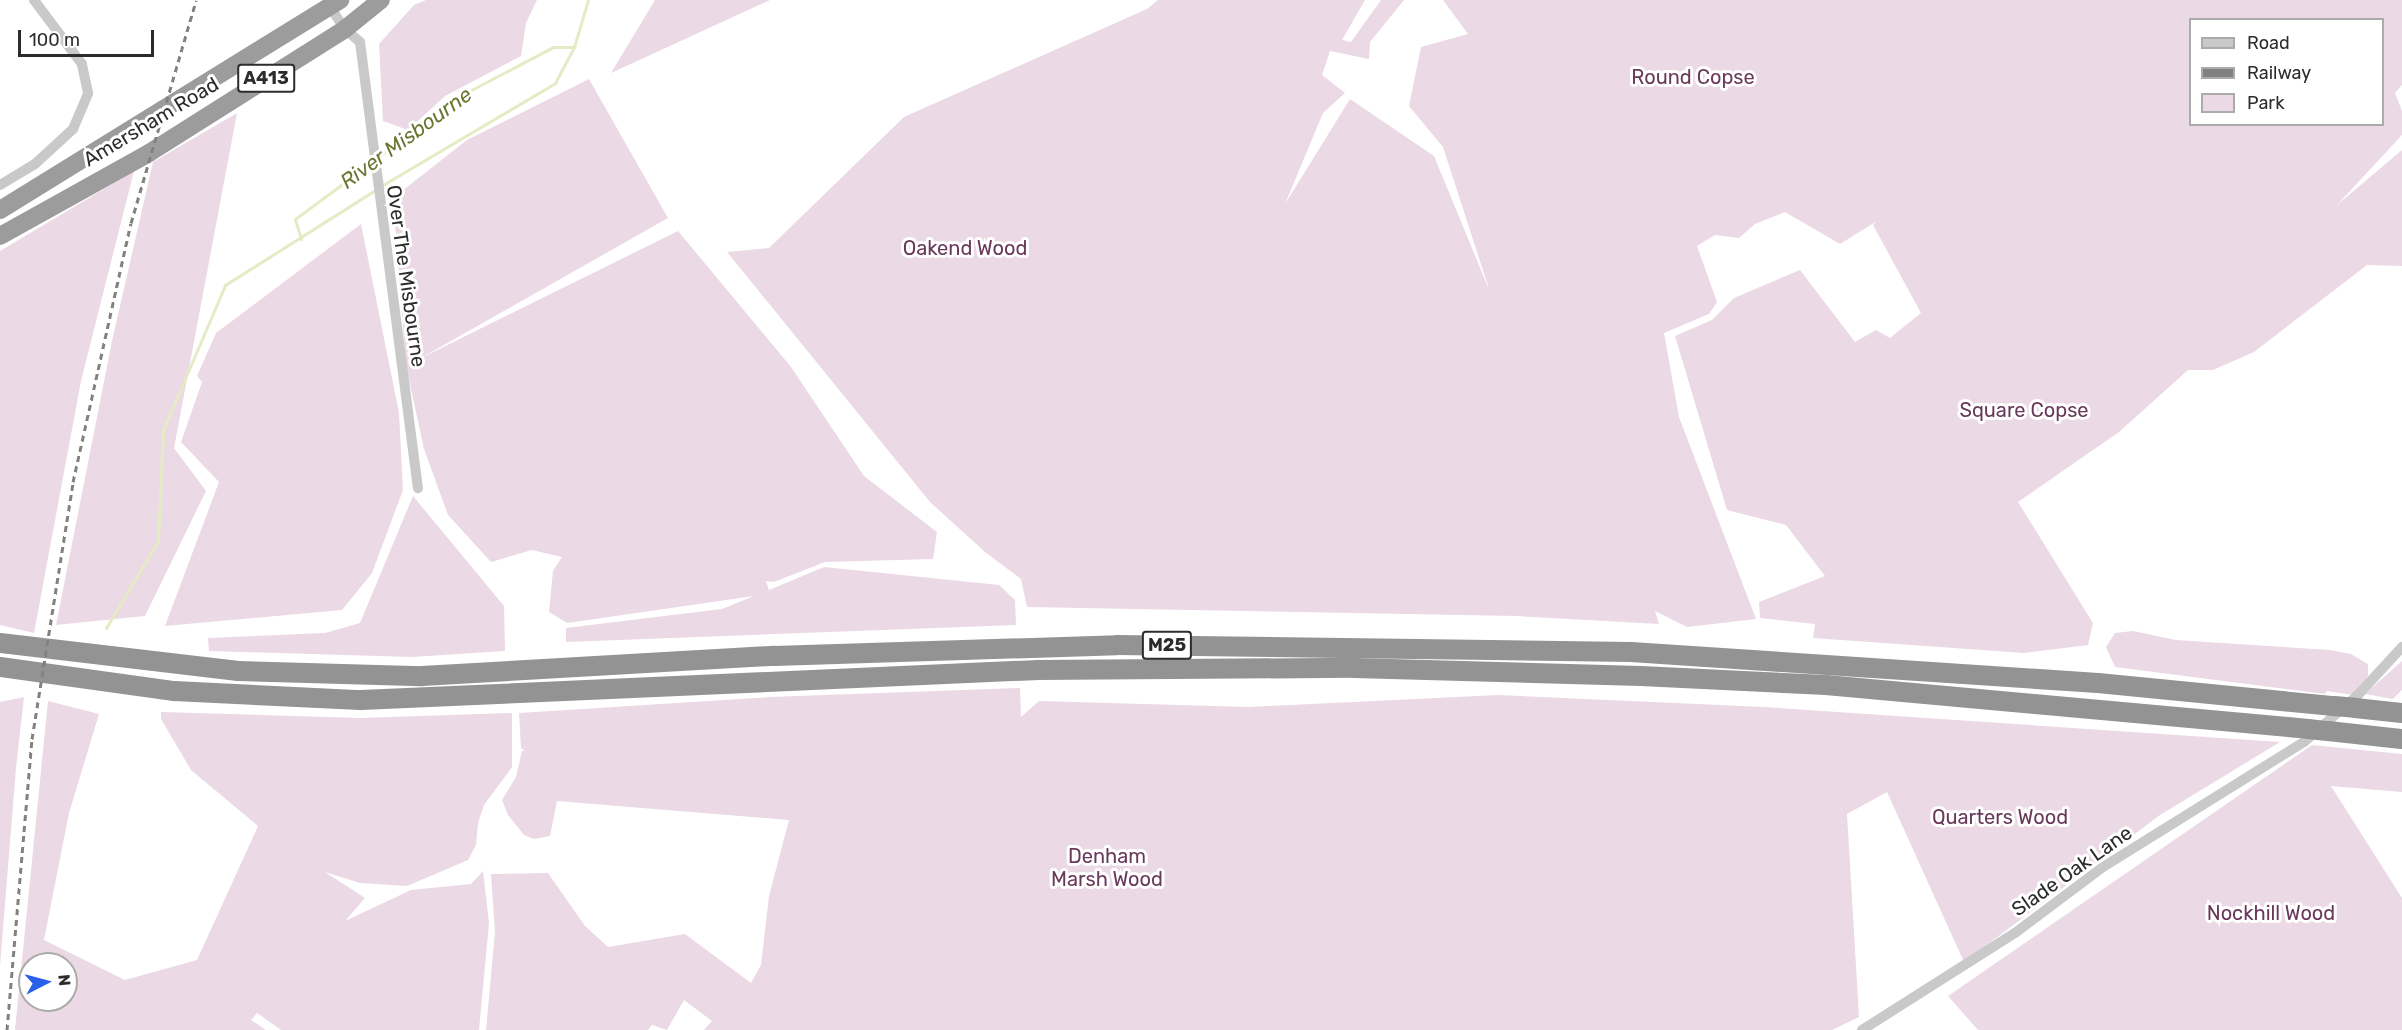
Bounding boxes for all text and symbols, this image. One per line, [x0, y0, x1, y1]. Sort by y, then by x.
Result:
scale bar [21, 18, 158, 56]
legend [2189, 18, 2384, 126]
text: 100 m [29, 29, 80, 51]
text: Road [2247, 32, 2290, 54]
text: Railway [2247, 62, 2311, 84]
road number: A413 [236, 63, 296, 93]
park label: Round Copse [1631, 65, 1755, 89]
street label: Amersham Road [79, 72, 223, 172]
water label: River Misbourne [335, 82, 477, 194]
text: Park [2247, 92, 2284, 114]
street label: Over The Misbourne [381, 183, 431, 369]
park label: Oakend Wood [903, 236, 1027, 260]
park label: Square Copse [1959, 398, 2089, 422]
road number: M25 [1142, 630, 1192, 660]
park label: Quarters Wood [1932, 805, 2068, 829]
street label: Slade Oak Lane [2007, 821, 2137, 921]
park label: Denham Marsh Wood [1051, 844, 1163, 891]
park label: Nockhill Wood [2207, 901, 2335, 925]
north arrow [18, 952, 78, 1012]
text: N [54, 974, 74, 987]

